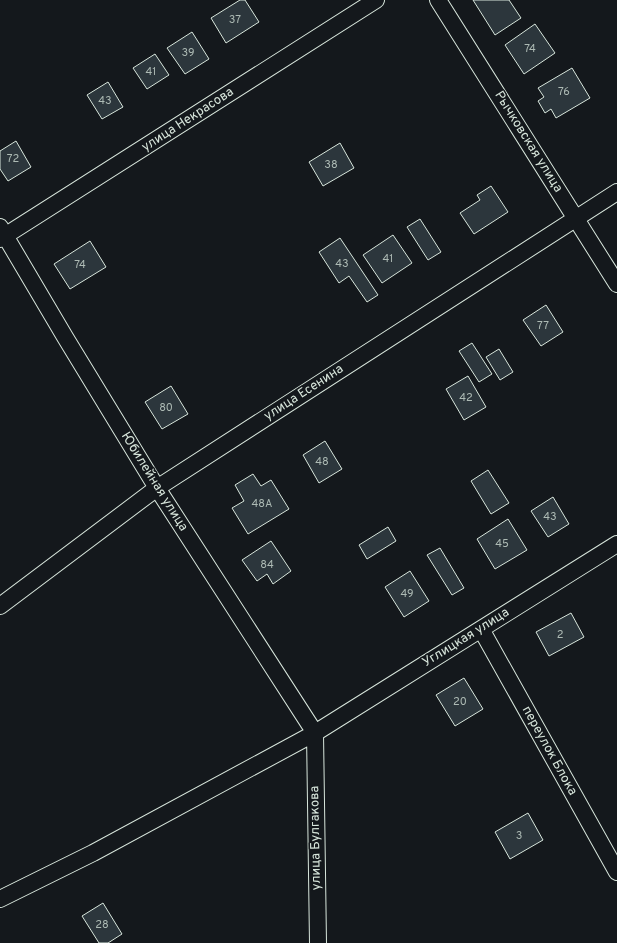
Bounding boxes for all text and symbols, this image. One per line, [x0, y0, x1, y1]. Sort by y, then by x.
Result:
house number: 37 [229, 13, 241, 27]
house number: 74 [524, 42, 536, 56]
house number: 39 [182, 46, 194, 60]
house number: 41 [146, 65, 156, 79]
street label: улица Некрасова [139, 84, 237, 156]
house number: 76 [558, 85, 570, 99]
street label: Рычковская улица [490, 88, 566, 196]
house number: 43 [98, 94, 112, 108]
house number: 72 [7, 152, 19, 166]
house number: 38 [324, 158, 338, 172]
house number: 41 [383, 252, 393, 266]
house number: 43 [335, 257, 349, 271]
house number: 74 [74, 258, 86, 272]
house number: 77 [537, 319, 549, 333]
street label: улица Есенина [261, 361, 347, 425]
house number: 42 [459, 391, 473, 405]
house number: 80 [159, 401, 173, 415]
street label: Юбилейная улица [117, 429, 191, 535]
house number: 48 [315, 455, 329, 469]
house number: 48А [252, 497, 272, 511]
house number: 43 [543, 510, 557, 524]
house number: 45 [495, 537, 509, 551]
house number: 84 [260, 558, 274, 572]
house number: 49 [400, 587, 414, 601]
street label: Углицкая улица [420, 605, 512, 671]
house number: 2 [557, 628, 563, 642]
house number: 20 [453, 695, 467, 709]
street label: переулок Блока [518, 703, 580, 799]
street label: улица Булгакова [307, 786, 325, 890]
house number: 3 [516, 829, 522, 843]
house number: 28 [95, 918, 109, 932]

